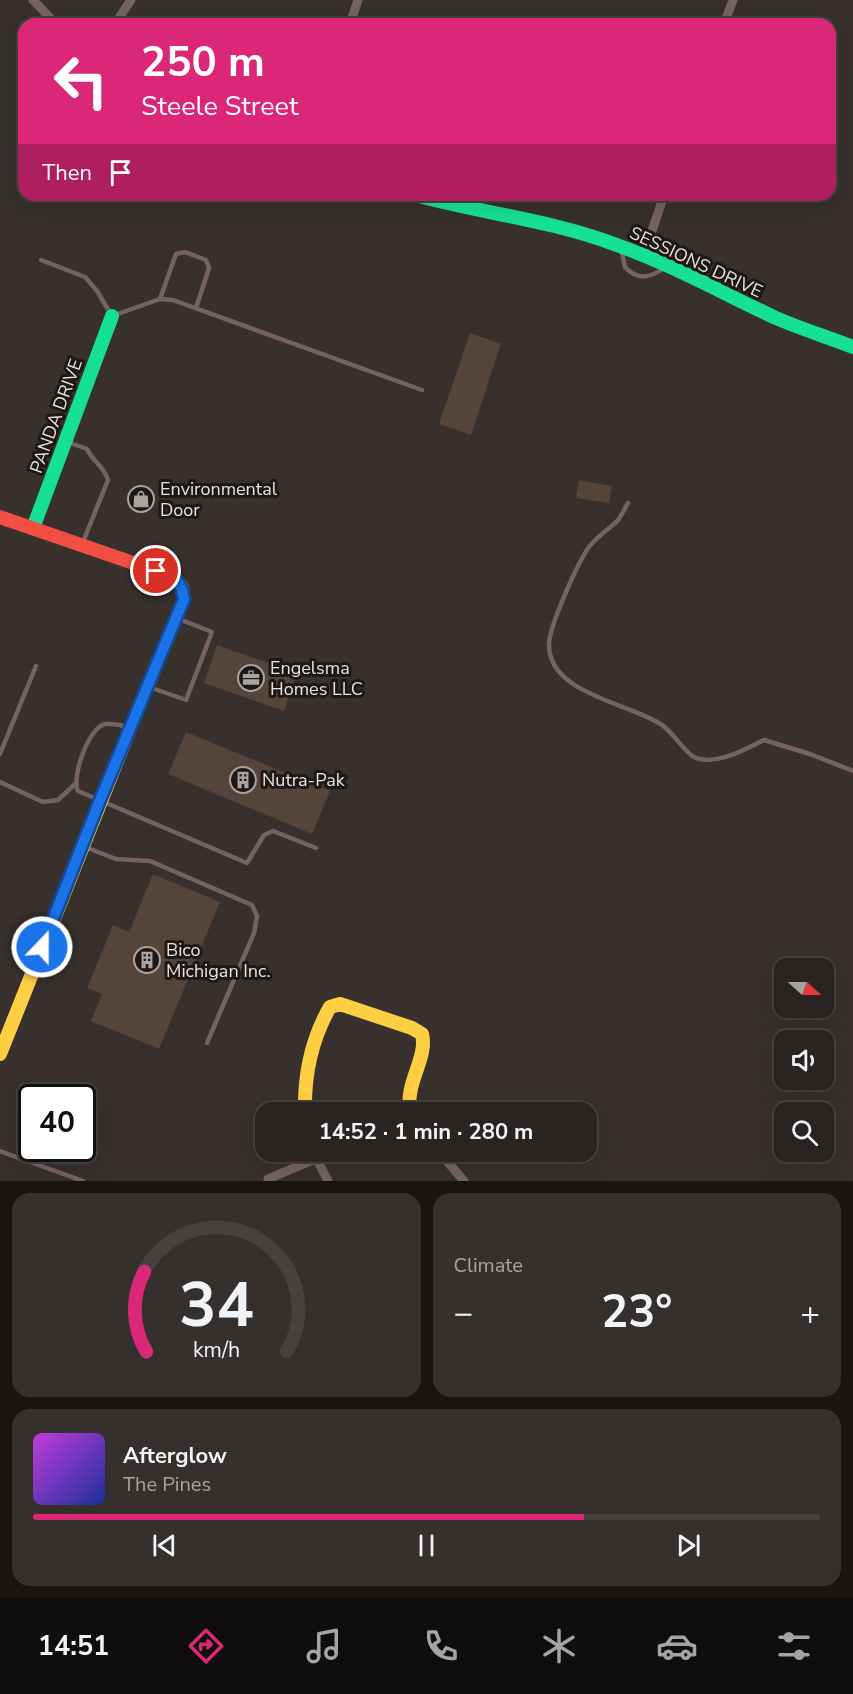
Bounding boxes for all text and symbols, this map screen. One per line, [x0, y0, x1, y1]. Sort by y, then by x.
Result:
text: 250 m [141, 34, 265, 91]
icon: left [42, 42, 120, 120]
text: Steele Street [141, 88, 298, 125]
icon: arrive [104, 156, 137, 189]
text: Then [42, 158, 92, 188]
street label: SESSIONS DRIVE [626, 221, 766, 303]
street label: PANDA DRIVE [24, 355, 88, 477]
place label: Environmental Door [160, 477, 278, 522]
shop icon: Environmental Door [126, 484, 156, 514]
pin [130, 545, 181, 596]
icon: arrive [139, 554, 172, 587]
place label: Engelsma Homes LLC [270, 656, 363, 701]
office icon: Engelsma Homes LLC [236, 663, 266, 693]
building icon: Nutra-Pak [228, 765, 258, 795]
place label: Nutra-Pak [262, 768, 346, 792]
position arrow [10, 915, 74, 979]
place label: Bico Michigan Inc. [166, 938, 271, 983]
building icon: Bico Michigan Inc. [132, 945, 162, 975]
north arrow [774, 958, 834, 1018]
map controls [774, 958, 834, 1162]
button: sound [774, 1030, 834, 1090]
speed limit sign: 40 [18, 1084, 96, 1162]
button: search [774, 1102, 834, 1162]
text: 14:52 · 1 min · 280 m [319, 1117, 533, 1147]
text: Climate [454, 1252, 523, 1279]
text: 34 [179, 1263, 254, 1348]
text: 23° [601, 1282, 672, 1343]
text: − [454, 1291, 473, 1336]
text: + [800, 1291, 820, 1336]
text: km/h [193, 1335, 240, 1365]
text: Afterglow [123, 1441, 227, 1471]
text: The Pines [123, 1471, 211, 1498]
icon: previous [148, 1529, 181, 1562]
icon: pause [410, 1529, 443, 1562]
icon: next [672, 1529, 705, 1562]
icon: directions [185, 1625, 227, 1667]
icon: music [303, 1625, 345, 1667]
icon: phone [420, 1625, 462, 1667]
icon: climate [538, 1625, 580, 1667]
icon: car [656, 1625, 698, 1667]
icon: filters [773, 1625, 815, 1667]
text: 14:51 [38, 1628, 109, 1665]

